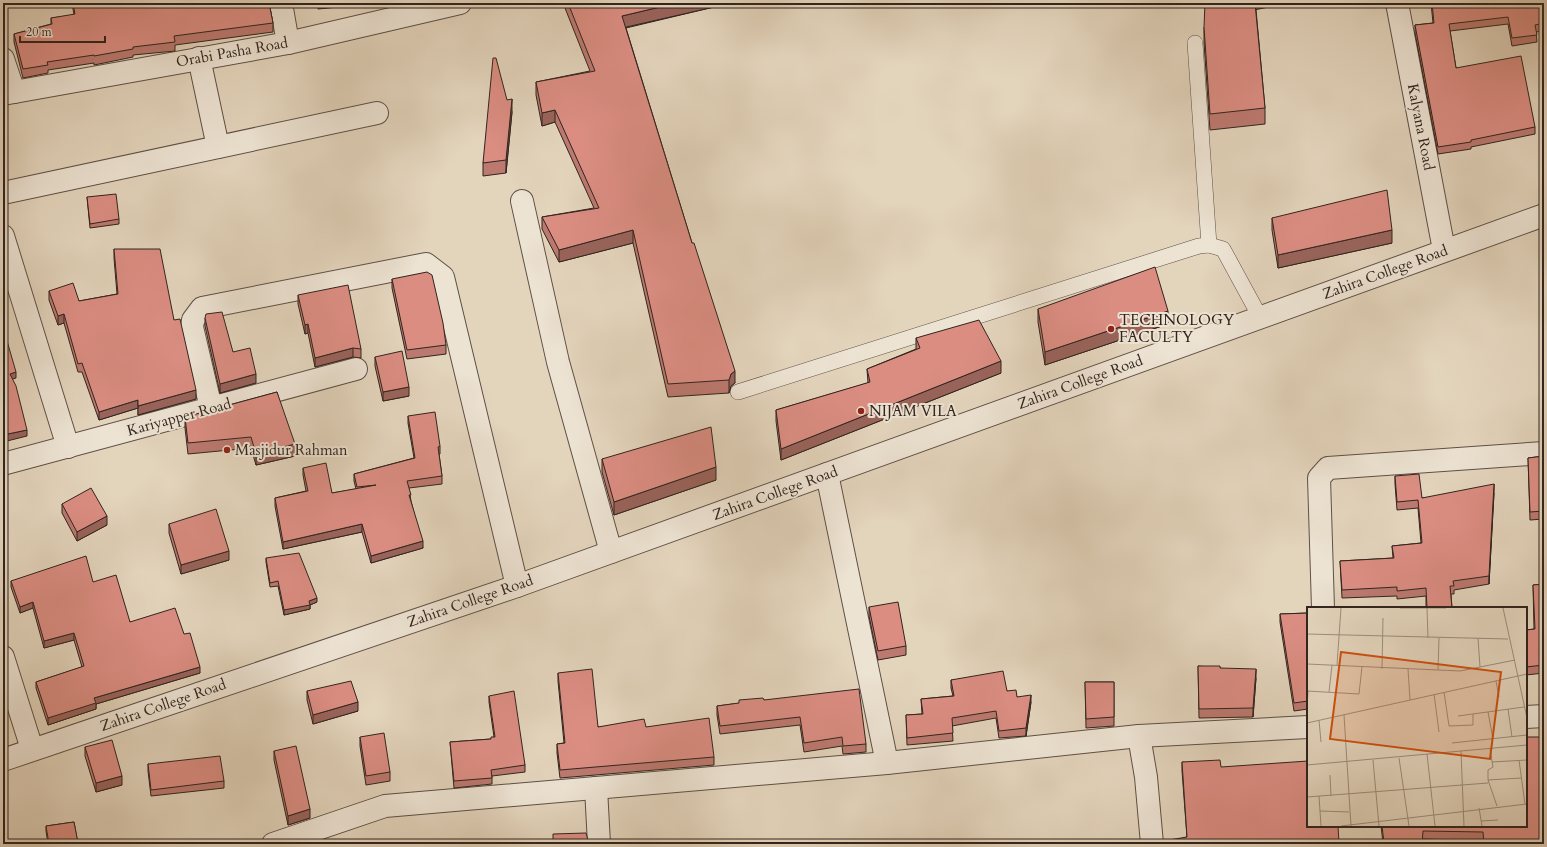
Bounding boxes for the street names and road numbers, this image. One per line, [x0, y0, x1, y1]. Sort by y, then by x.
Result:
street label: Orabi Pasha Road [174, 32, 290, 72]
street label: Kalyana Road [1403, 82, 1439, 172]
street label: Zahira College Road [1320, 240, 1450, 304]
street label: Zahira College Road [1015, 350, 1145, 414]
street label: Kariyapper Road [125, 393, 233, 441]
street label: Zahira College Road [710, 461, 840, 525]
street label: Zahira College Road [404, 570, 536, 632]
street label: Zahira College Road [97, 674, 229, 736]

